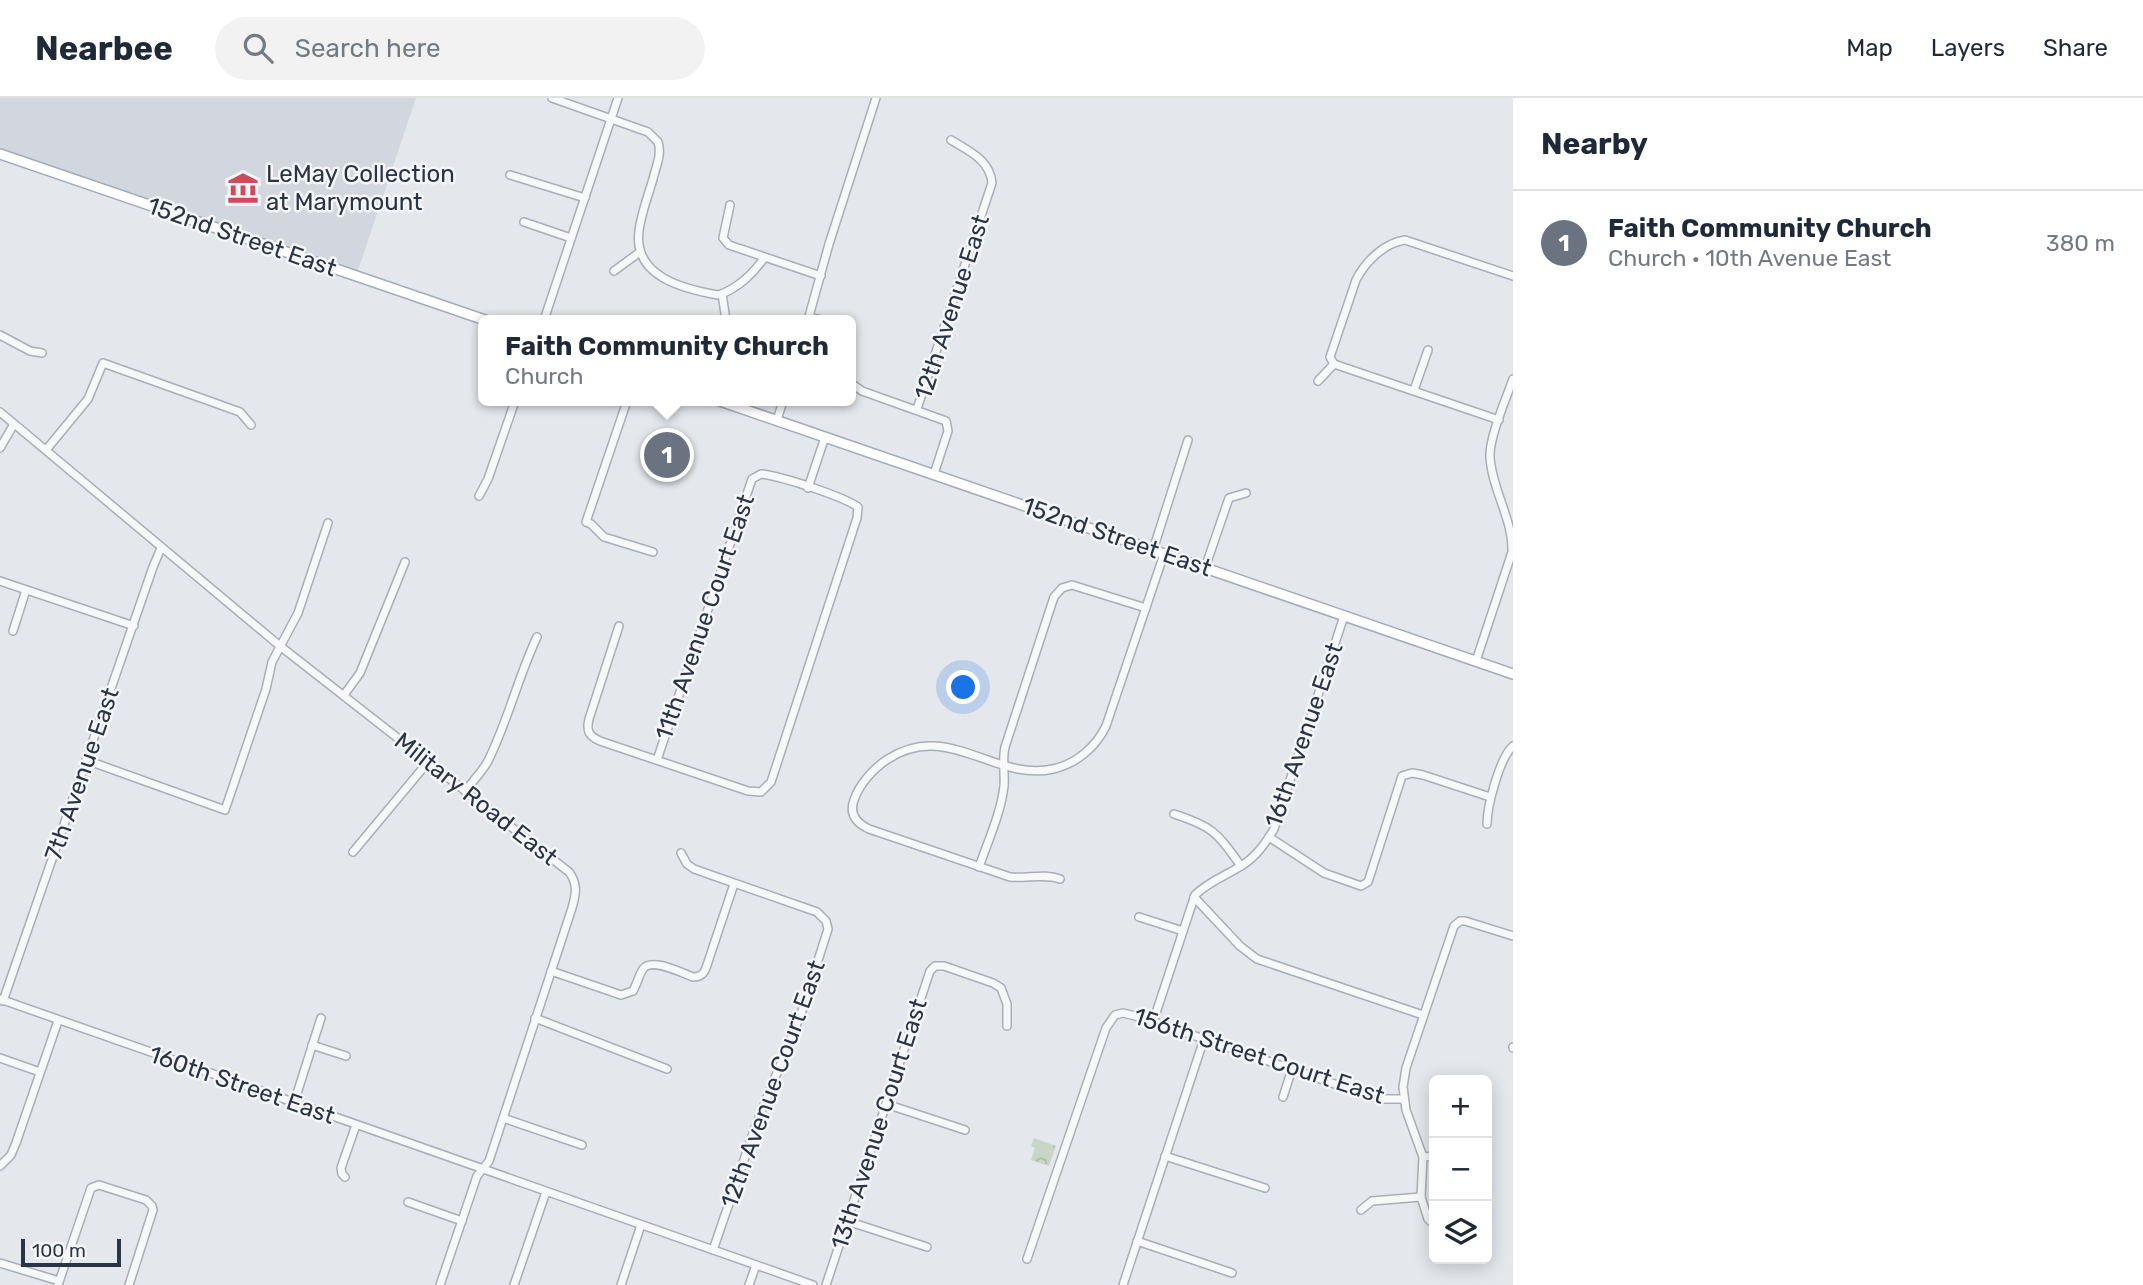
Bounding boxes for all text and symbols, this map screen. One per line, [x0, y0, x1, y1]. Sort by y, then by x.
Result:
search box [215, 17, 705, 80]
text: Nearbee [35, 29, 173, 68]
icon: search [239, 29, 277, 67]
text: Search here [295, 33, 441, 64]
text: Map [1846, 34, 1893, 62]
text: Layers [1931, 34, 2005, 62]
text: Share [2043, 34, 2108, 62]
text: Nearby [1541, 126, 1648, 162]
place label: LeMay Collection at Marymount [266, 160, 455, 216]
museum icon: LeMay Collection at Marymount [226, 171, 260, 205]
street label: 152nd Street East [144, 192, 340, 282]
street label: 12th Avenue East [909, 211, 995, 403]
text: Faith Community Church [1608, 213, 1932, 244]
text: 1 [1558, 229, 1570, 257]
text: 380 m [2046, 229, 2115, 257]
text: Church · 10th Avenue East [1608, 244, 1891, 272]
popup [478, 315, 856, 406]
text: Faith Community Church [505, 331, 829, 362]
text: Church [505, 362, 584, 390]
pin: 1 [644, 429, 690, 481]
street label: 11th Avenue Court East [650, 491, 760, 743]
street label: 152nd Street East [1019, 492, 1215, 582]
street label: 16th Avenue East [1259, 639, 1349, 831]
your location [946, 670, 980, 704]
street label: 7th Avenue East [39, 684, 125, 864]
street label: Military Road East [389, 727, 563, 871]
street label: 12th Avenue Court East [715, 956, 831, 1212]
street label: 13th Avenue Court East [825, 995, 933, 1253]
street label: 156th Street Court East [1130, 1002, 1388, 1110]
street label: 160th Street East [145, 1040, 339, 1130]
map controls [1429, 1075, 1492, 1264]
button: + [1429, 1075, 1492, 1138]
button: − [1429, 1138, 1492, 1201]
button: layers [1429, 1201, 1492, 1264]
scale bar [21, 1236, 121, 1268]
text: 100 m [32, 1239, 86, 1262]

